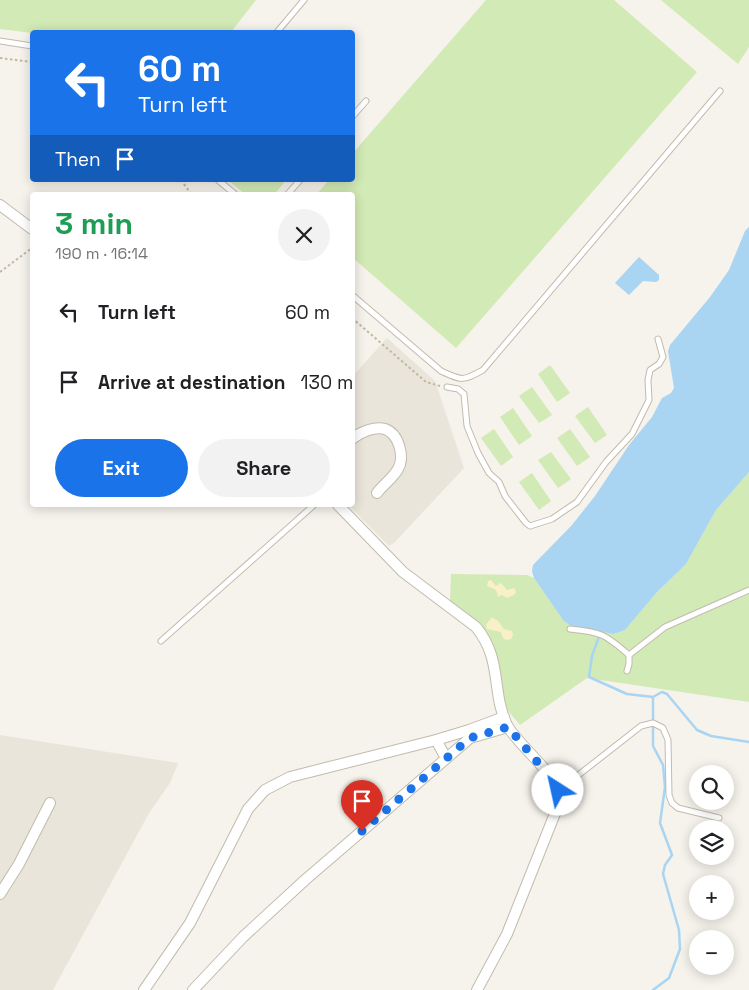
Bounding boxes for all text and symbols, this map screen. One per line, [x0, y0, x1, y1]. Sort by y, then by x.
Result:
text: 60 m [138, 47, 221, 91]
icon: left [55, 50, 120, 115]
text: Turn left [138, 90, 228, 118]
icon: arrive [111, 145, 139, 173]
text: Then [55, 147, 101, 172]
text: 3 min [55, 204, 133, 243]
button: close [278, 209, 330, 261]
text: 190 m · 16:14 [55, 243, 148, 264]
icon: left [55, 298, 83, 326]
text: Turn left [98, 300, 176, 325]
text: 60 m [285, 300, 330, 325]
icon: arrive [55, 368, 83, 396]
text: Arrive at destination [98, 370, 286, 395]
text: 130 m [301, 370, 353, 395]
button: Exit [55, 439, 188, 497]
button: Share [198, 439, 330, 497]
position arrow [531, 763, 583, 815]
map controls [689, 765, 734, 975]
button: search [689, 765, 734, 810]
pin [341, 780, 383, 831]
icon: arrive [348, 787, 376, 815]
button: layers [689, 820, 734, 865]
button: + [689, 875, 734, 920]
button: − [689, 930, 734, 975]

